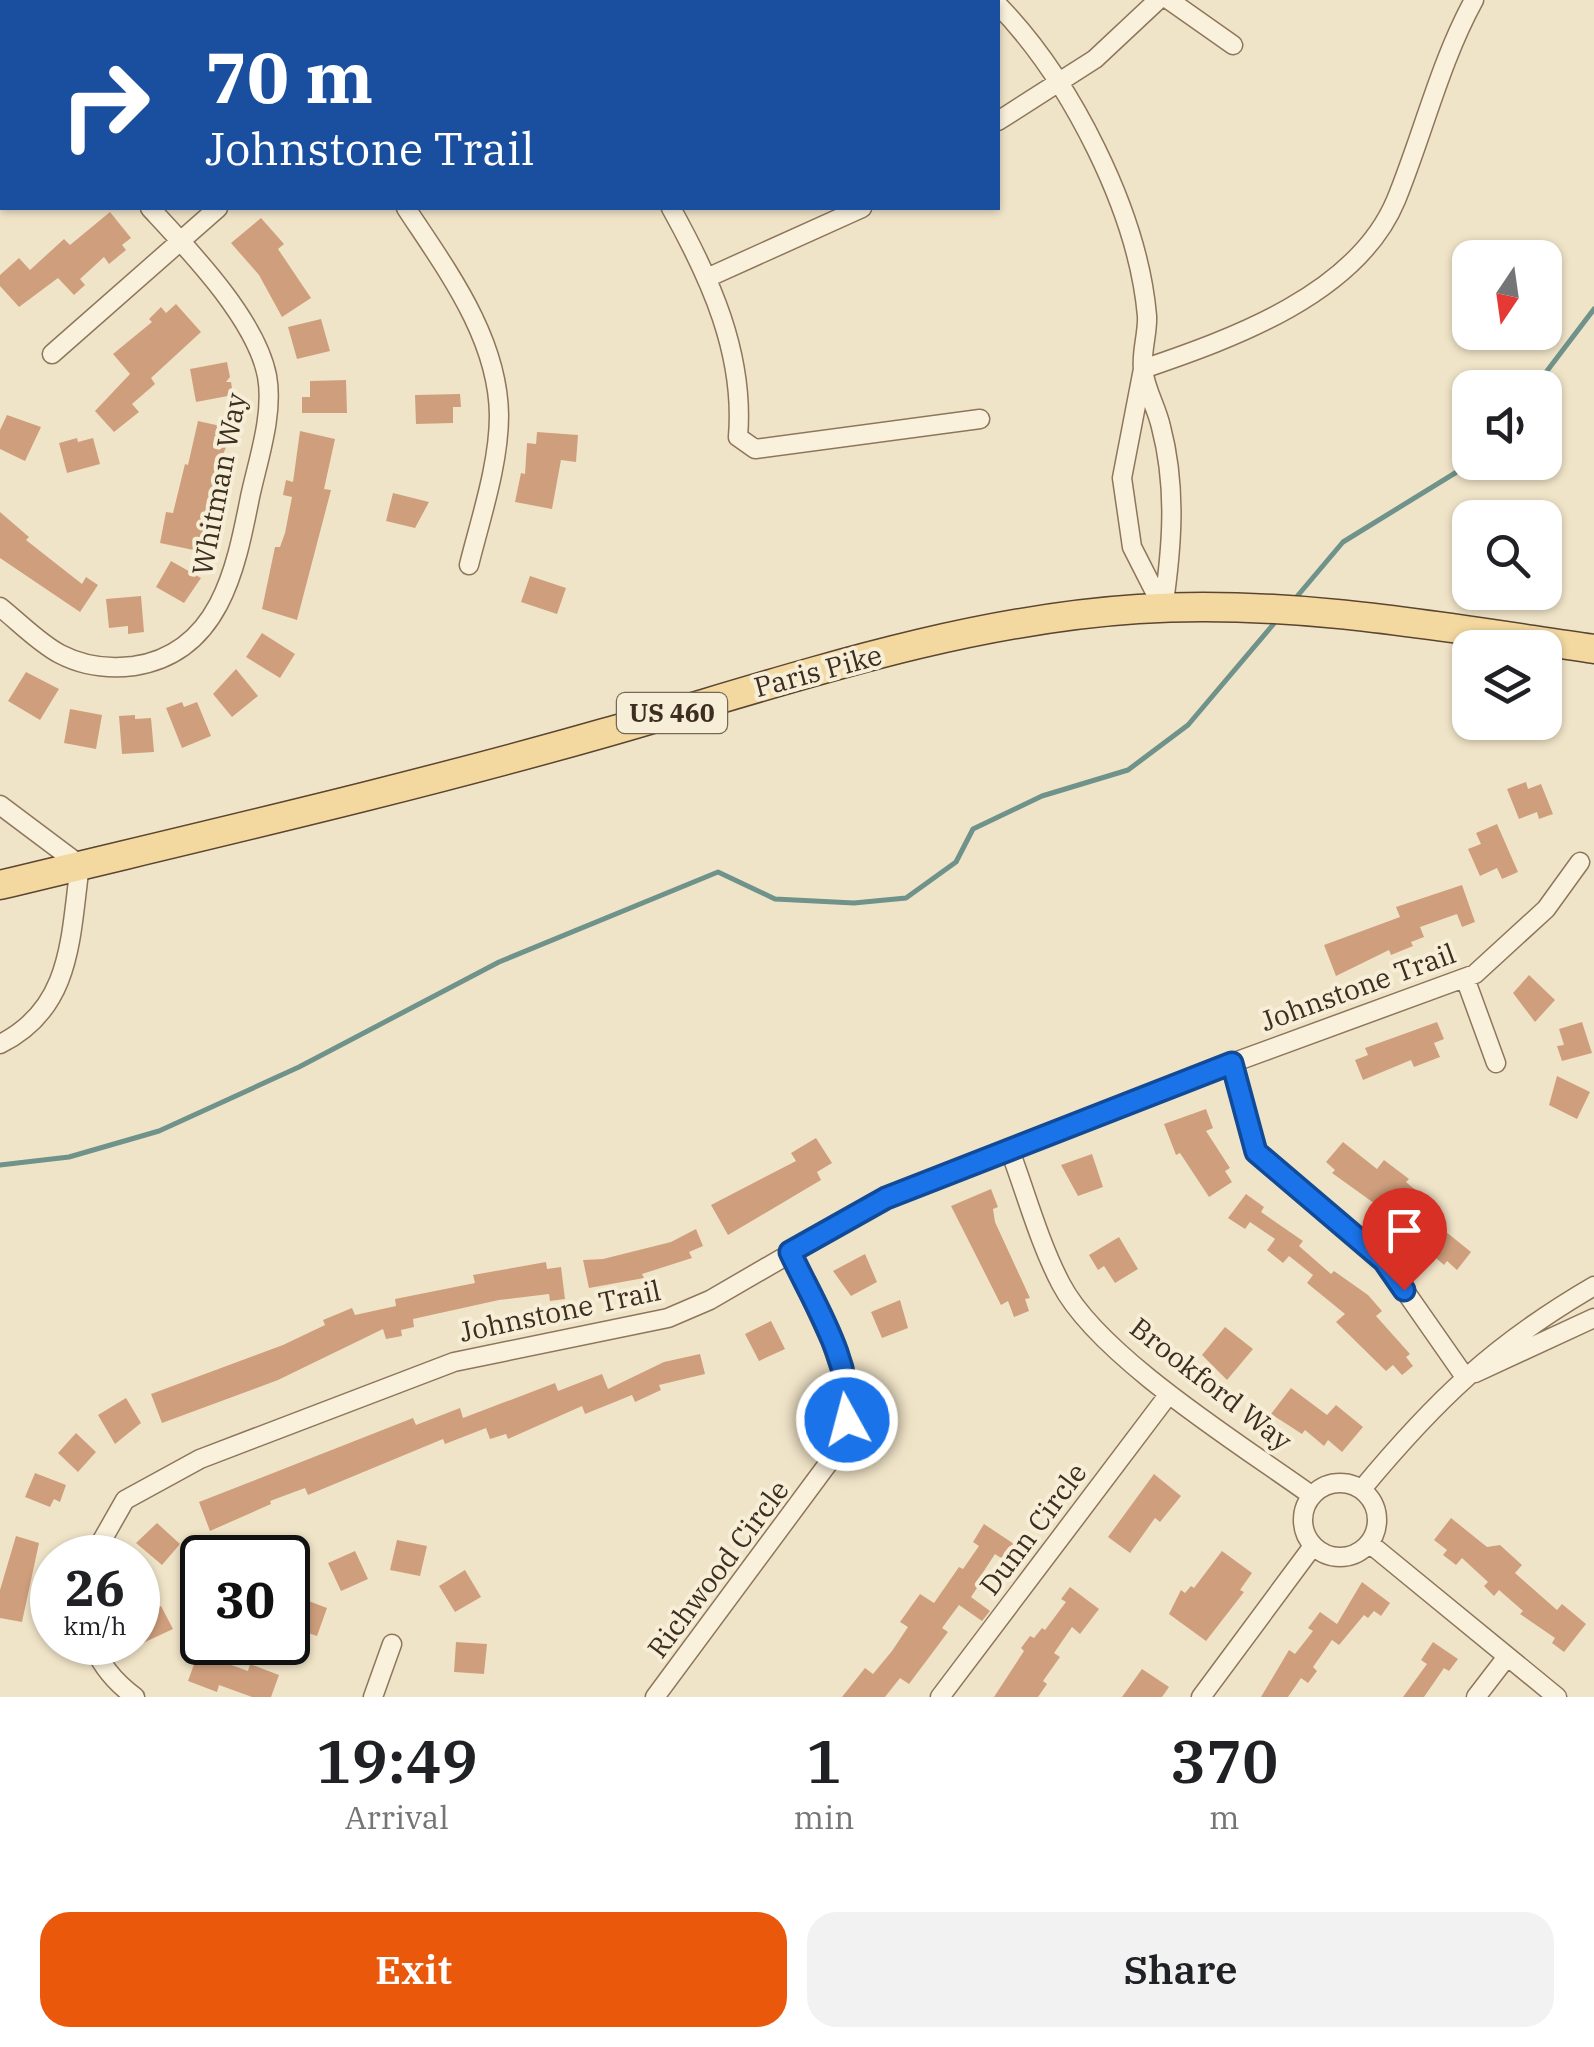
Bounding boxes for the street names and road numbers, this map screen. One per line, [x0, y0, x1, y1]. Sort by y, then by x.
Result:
street label: Whitman Way [183, 390, 254, 578]
street label: Paris Pike [750, 636, 886, 705]
road number: US 460 [617, 693, 727, 733]
street label: Johnstone Trail [1255, 934, 1460, 1039]
street label: Johnstone Trail [456, 1271, 664, 1350]
street label: Brookford Way [1123, 1309, 1300, 1459]
street label: Dunn Circle [971, 1455, 1095, 1602]
street label: Richwood Circle [639, 1472, 797, 1665]

